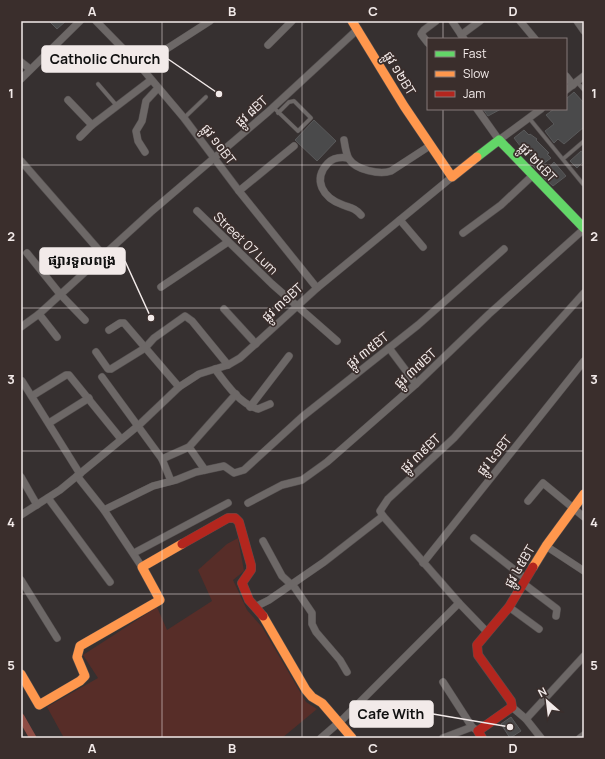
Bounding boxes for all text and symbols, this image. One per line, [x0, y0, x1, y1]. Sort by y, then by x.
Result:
text: A [88, 2, 97, 20]
text: B [228, 2, 236, 20]
text: C [368, 2, 378, 20]
text: D [508, 2, 518, 20]
legend [427, 38, 567, 110]
text: Fast [463, 45, 487, 62]
callout: Catholic Church [42, 46, 168, 72]
street label: ផ្លូវ ១២BT [377, 48, 420, 100]
text: Catholic Church [50, 49, 160, 68]
text: Slow [463, 65, 489, 82]
text: 1 [8, 84, 14, 102]
text: 1 [591, 84, 597, 102]
text: Jam [463, 85, 485, 102]
street label: ផ្លូវ ៨BT [231, 91, 274, 133]
street label: ផ្លូវ ១០BT [195, 120, 240, 170]
street label: ផ្លូវ ២៤BT [513, 138, 561, 188]
street label: Street 07 Lum [210, 208, 282, 278]
text: 2 [7, 227, 15, 245]
text: 2 [590, 227, 598, 245]
callout: ផ្សារទួលពង្រ [40, 248, 125, 274]
text: ផ្សារទួលពង្រ [48, 250, 116, 269]
street label: ផ្លូវ ៣១BT [257, 278, 309, 328]
street label: ផ្លូវ ៣៥BT [342, 327, 394, 375]
street label: ផ្លូវ ៣៧BT [390, 344, 442, 394]
text: 3 [7, 370, 15, 388]
text: 3 [590, 370, 598, 388]
street label: ផ្លូវ ៣៩BT [396, 429, 447, 479]
street label: ផ្លូវ ៤១BT [472, 431, 518, 481]
text: 4 [7, 513, 15, 531]
text: 4 [590, 513, 598, 531]
street label: ផ្លូវ ៤៥BT [499, 541, 541, 592]
text: 5 [7, 656, 15, 674]
text: 5 [590, 656, 598, 674]
north arrow [527, 681, 567, 721]
text: N [535, 683, 549, 700]
callout: Cafe With [350, 701, 433, 727]
text: Cafe With [358, 704, 424, 723]
text: A [88, 739, 97, 757]
text: B [228, 739, 236, 757]
text: C [368, 739, 378, 757]
text: D [508, 739, 518, 757]

